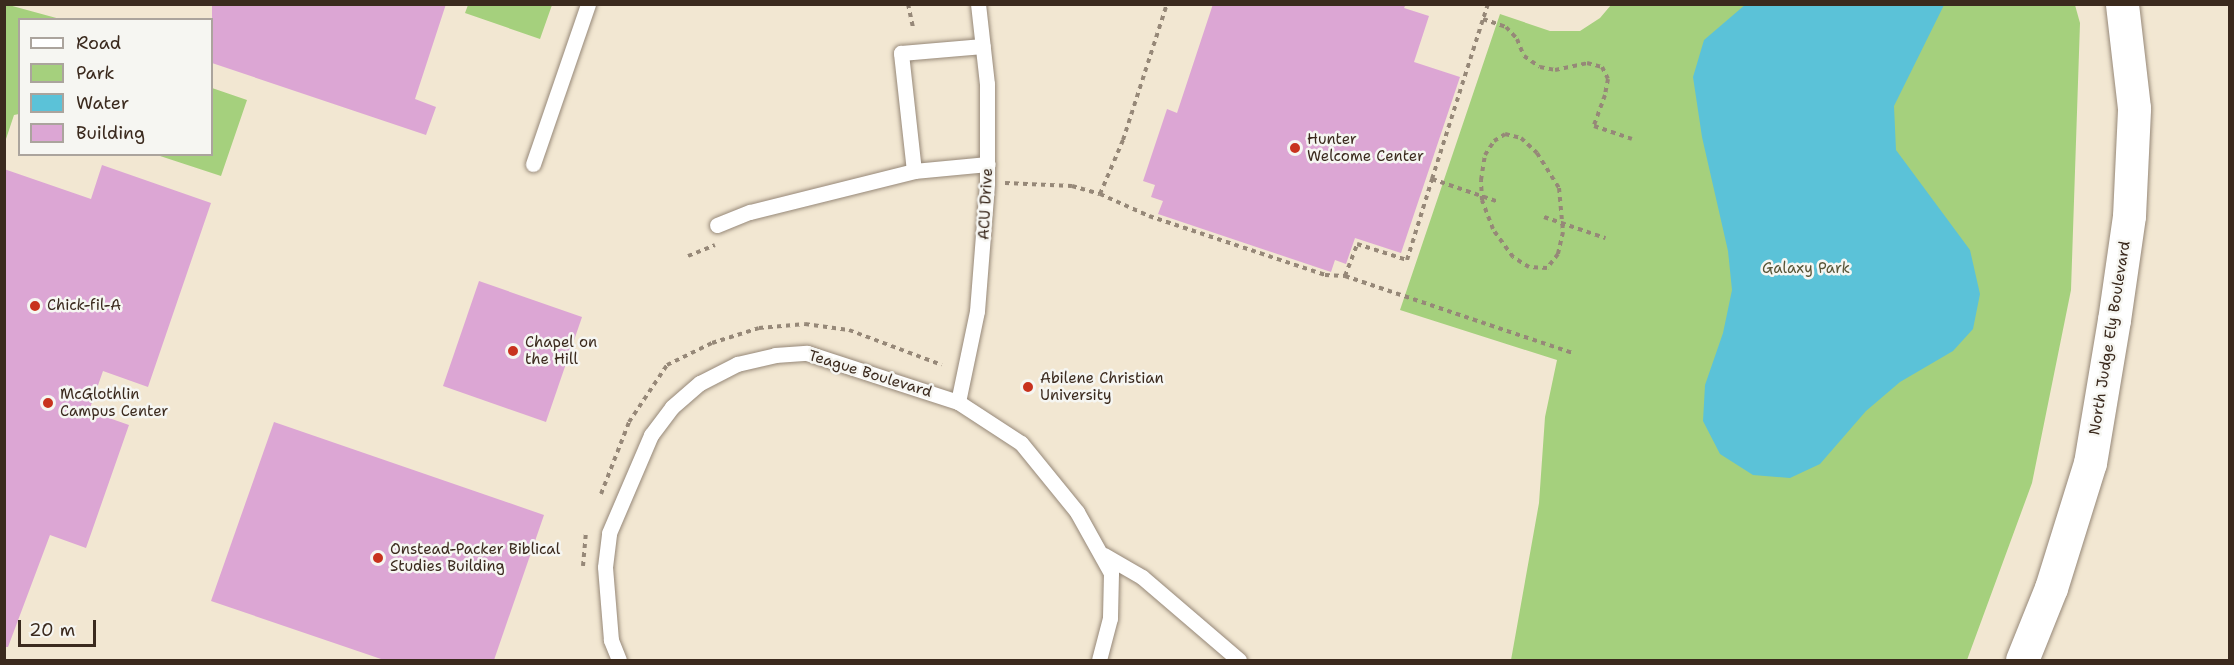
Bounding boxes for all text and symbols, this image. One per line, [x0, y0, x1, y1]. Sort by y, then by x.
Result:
legend [18, 18, 213, 156]
text: Road [76, 31, 121, 55]
text: Park [76, 61, 115, 85]
text: Water [76, 91, 129, 115]
text: Building [76, 121, 145, 145]
place label: Hunter Welcome Center [1307, 130, 1424, 165]
marker: Hunter Welcome Center [1288, 141, 1302, 155]
street label: ACU Drive [975, 168, 997, 240]
street label: North Judge Ely Boulevard [2086, 240, 2134, 436]
park label: Galaxy Park [1762, 260, 1850, 278]
place label: Chick-fil-A [47, 297, 121, 315]
marker: Chick-fil-A [28, 299, 42, 313]
place label: Chapel on the Hill [525, 333, 597, 368]
marker: Chapel on the Hill [506, 344, 520, 358]
street label: Teague Boulevard [806, 347, 934, 401]
place label: Abilene Christian University [1040, 369, 1164, 404]
marker: Abilene Christian University [1021, 380, 1035, 394]
place label: McGlothlin Campus Center [60, 385, 168, 420]
marker: McGlothlin Campus Center [41, 396, 55, 410]
place label: Onstead-Packer Biblical Studies Building [390, 540, 560, 575]
marker: Onstead-Packer Biblical Studies Building [371, 551, 385, 565]
scale bar [21, 608, 99, 646]
text: 20 m [29, 618, 75, 642]

